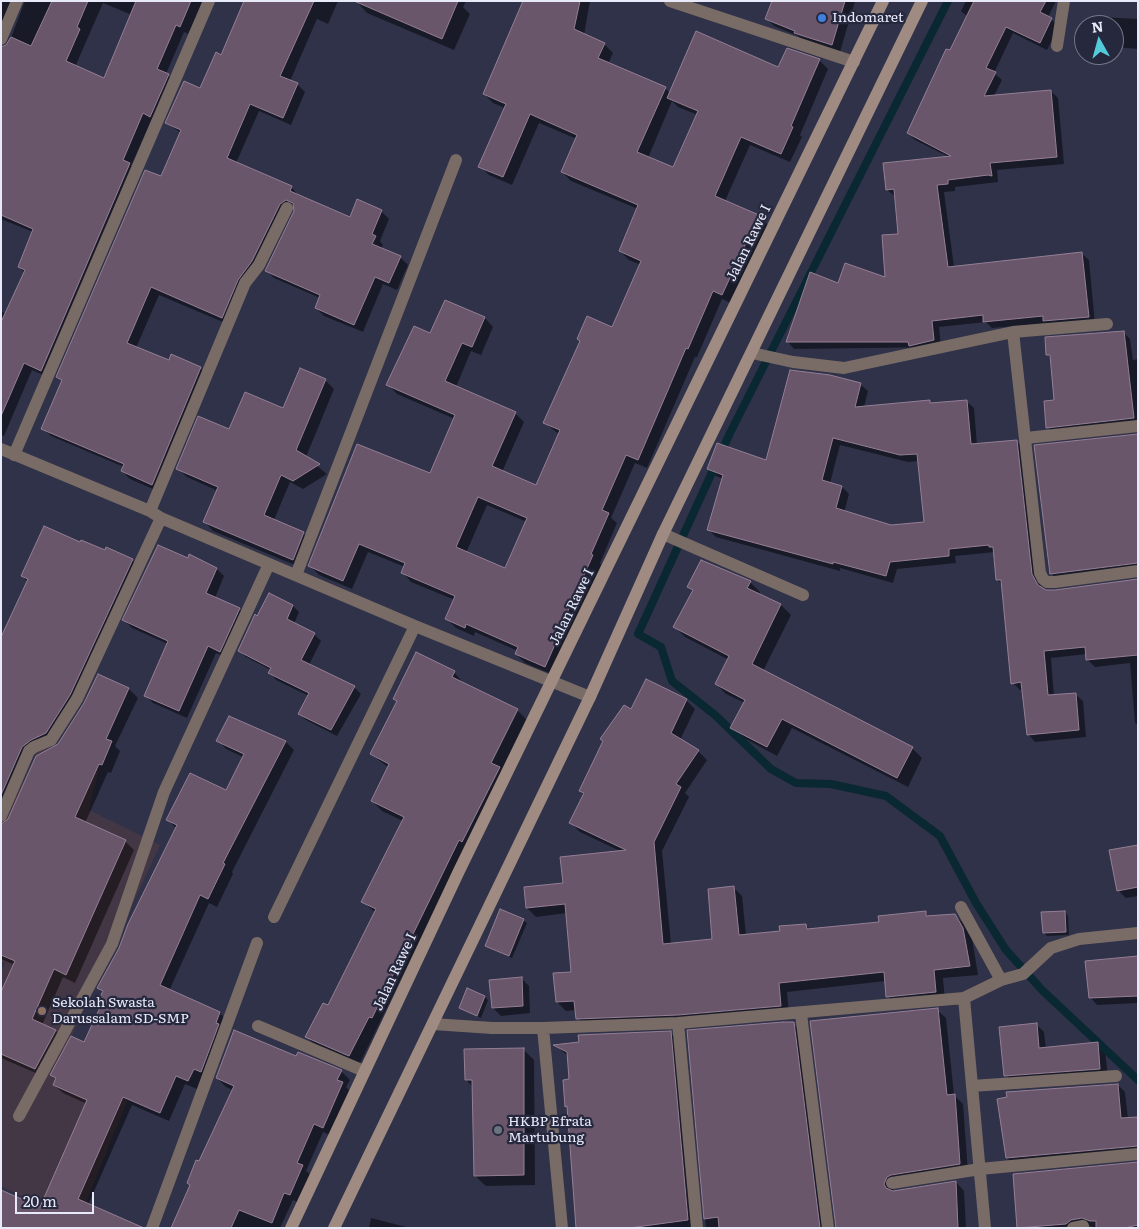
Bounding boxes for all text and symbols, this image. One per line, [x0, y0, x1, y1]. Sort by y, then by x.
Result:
place label: Indomaret [832, 10, 904, 26]
marker: Indomaret [816, 12, 828, 24]
north arrow [1074, 15, 1124, 65]
text: N [1090, 15, 1104, 37]
street label: Jalan Rawe I [723, 202, 775, 284]
street label: Jalan Rawe I [546, 566, 598, 648]
street label: Jalan Rawe I [370, 931, 420, 1013]
place label: Sekolah Swasta Darussalam SD-SMP [52, 995, 189, 1028]
marker: Sekolah Swasta Darussalam SD-SMP [36, 1005, 48, 1017]
place label: HKBP Efrata Martubung [508, 1114, 592, 1146]
marker: HKBP Efrata Martubung [492, 1124, 504, 1136]
scale bar [18, 1182, 96, 1214]
text: 20 m [23, 1189, 57, 1212]

